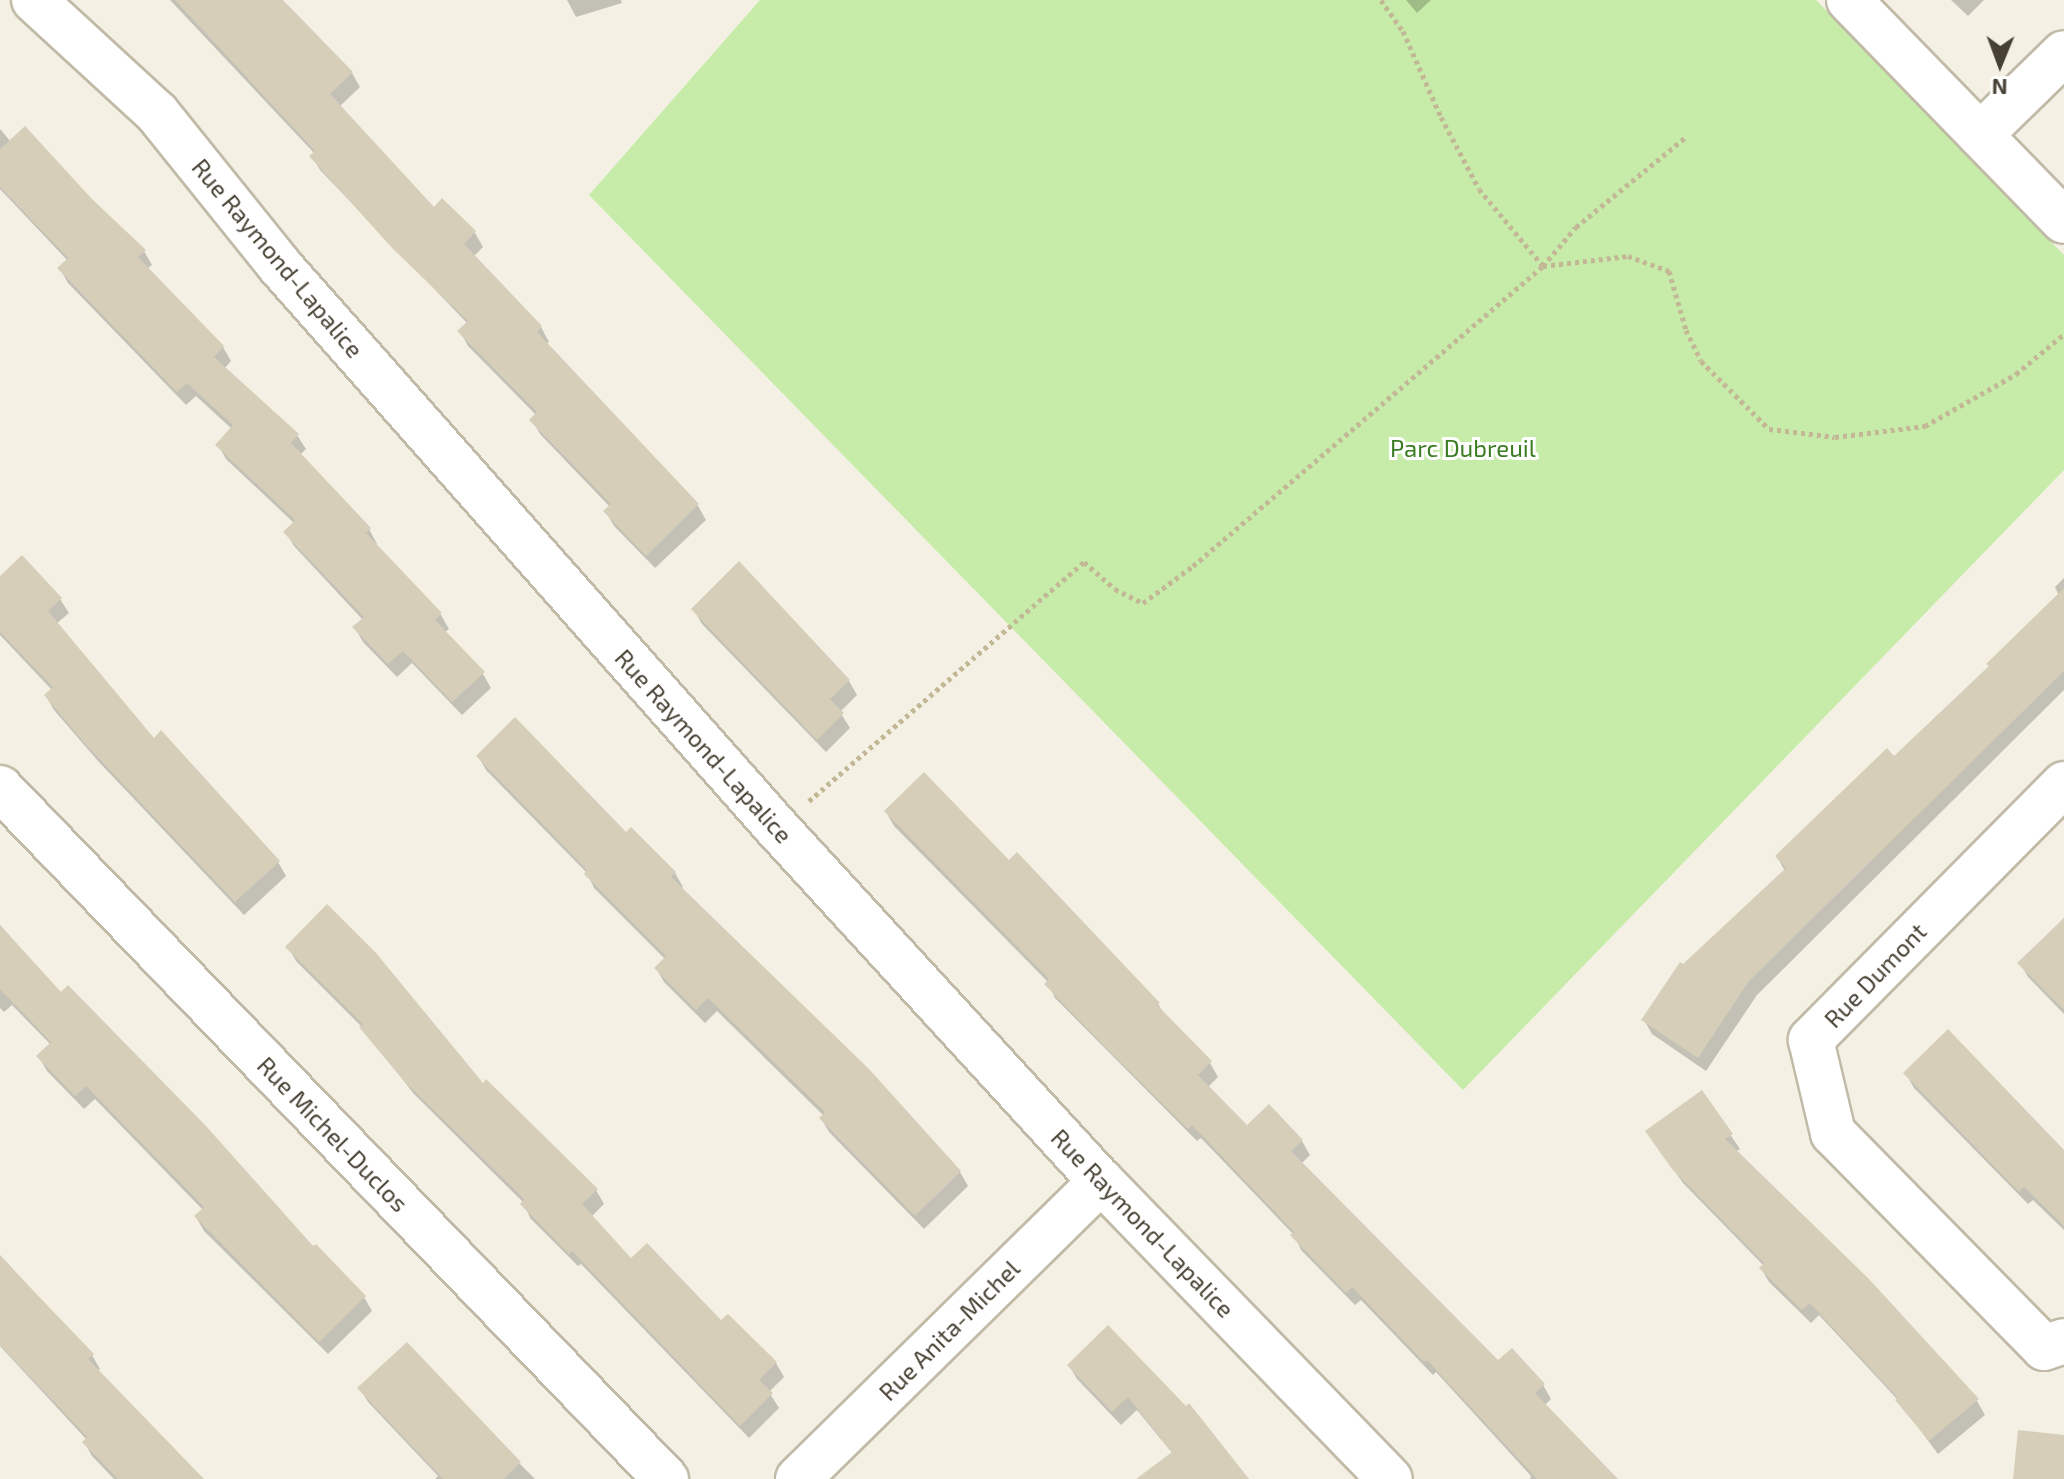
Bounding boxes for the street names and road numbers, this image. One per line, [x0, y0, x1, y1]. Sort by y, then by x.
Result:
street label: Rue Raymond-Lapalice [186, 153, 370, 363]
street label: Rue Raymond-Lapalice [609, 643, 799, 849]
street label: Rue Dumont [1818, 917, 1932, 1033]
street label: Rue Michel-Duclos [252, 1051, 414, 1217]
street label: Rue Raymond-Lapalice [1046, 1123, 1240, 1323]
street label: Rue Anita-Michel [873, 1254, 1025, 1406]

